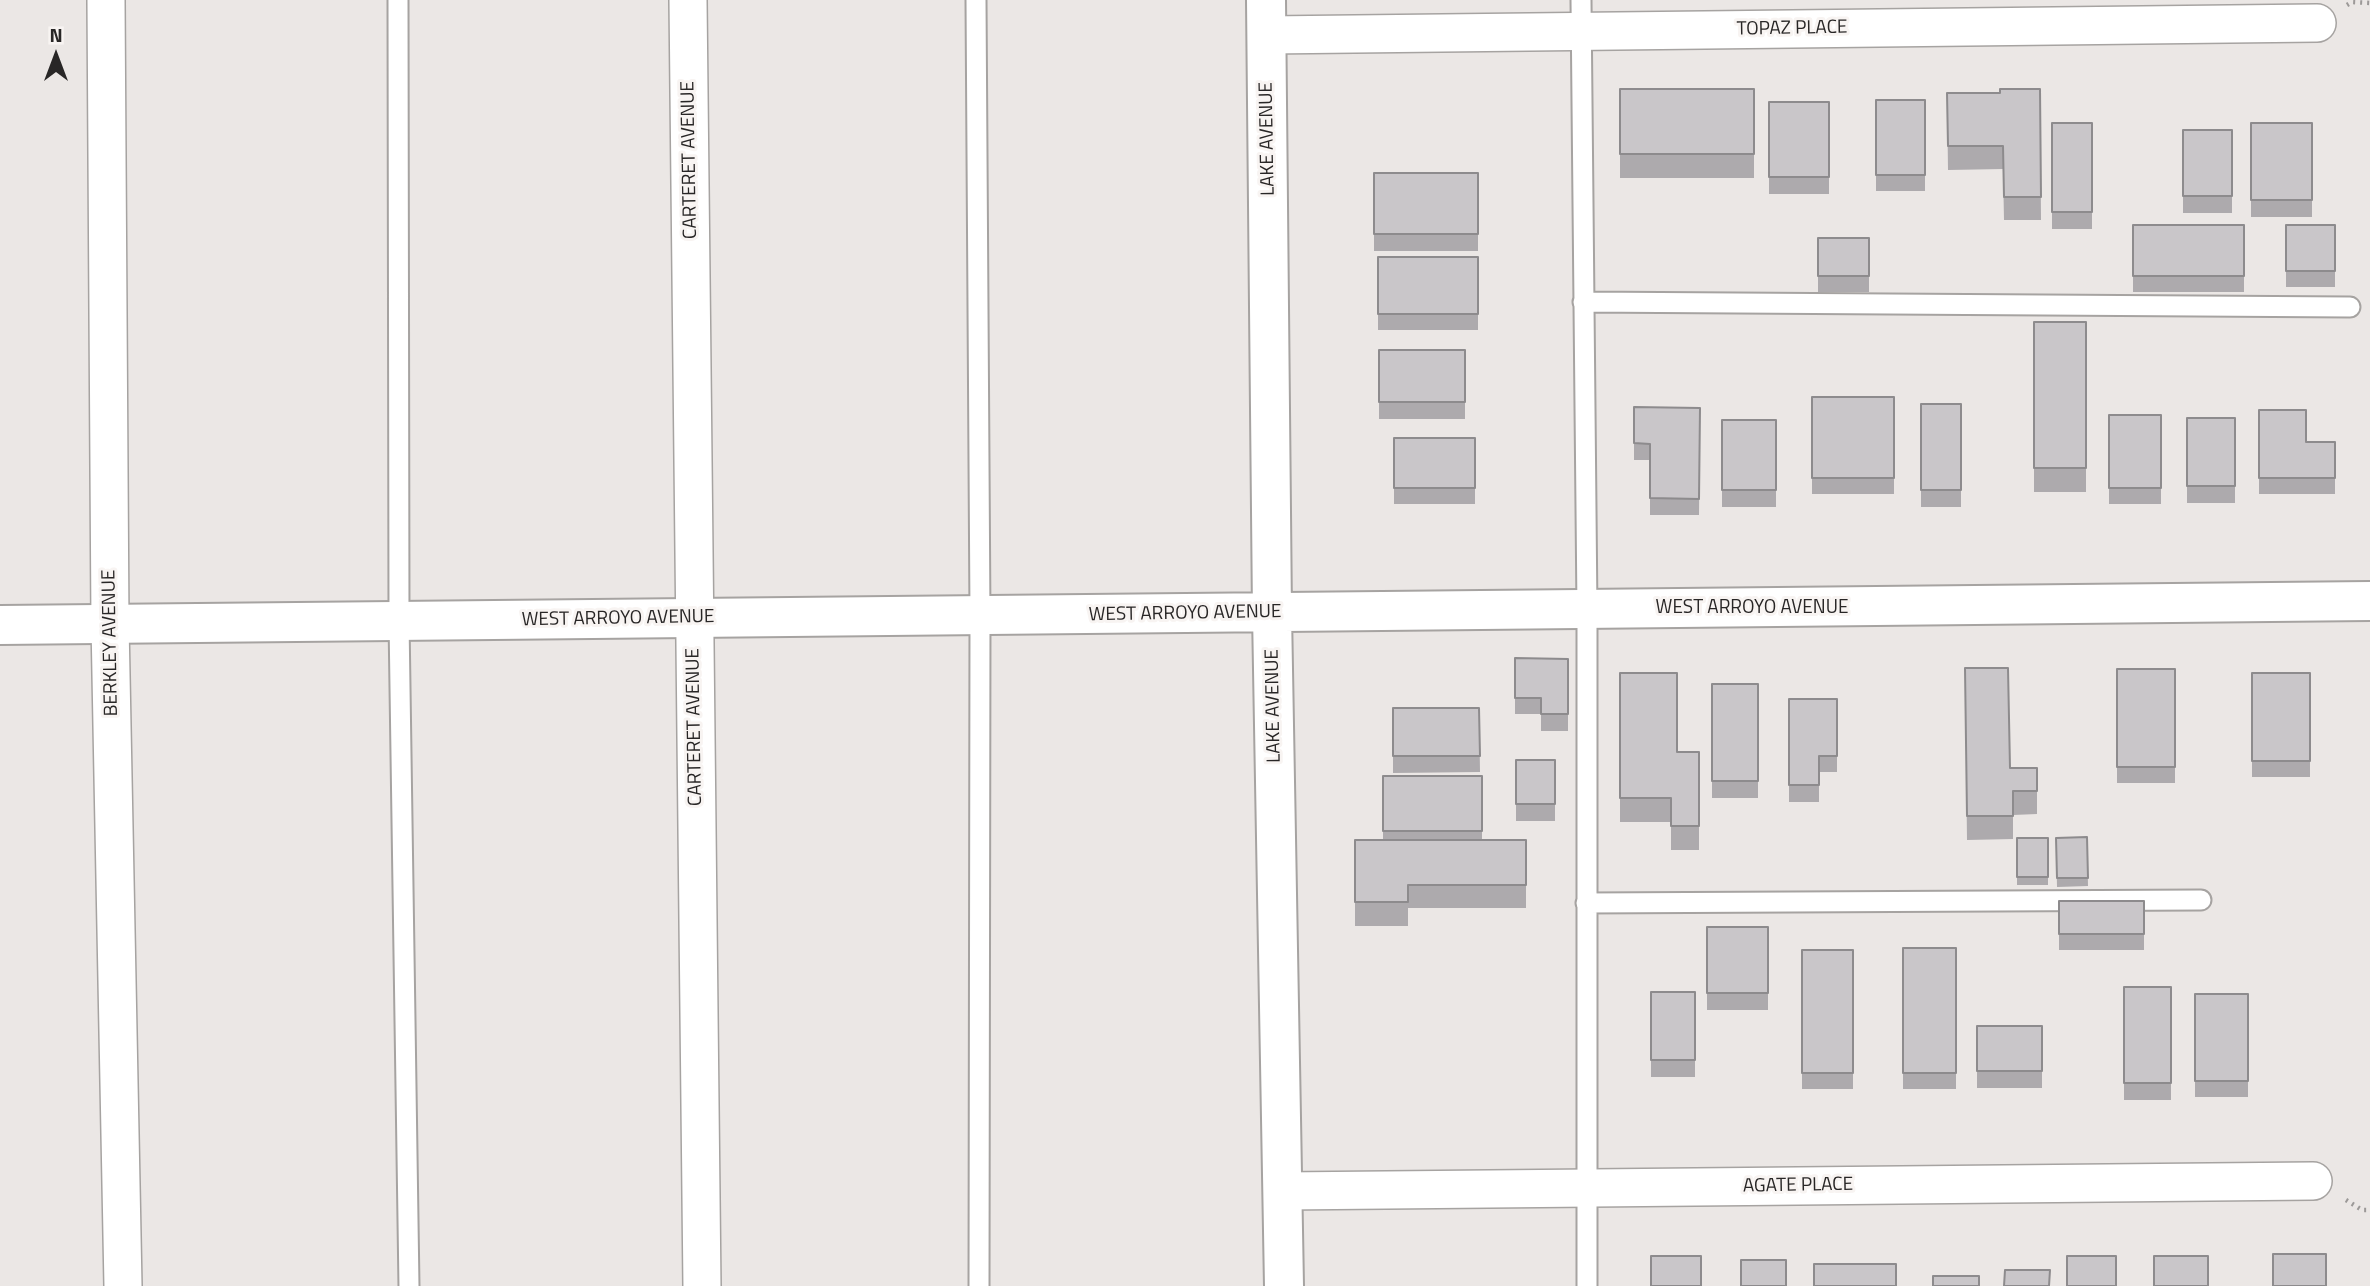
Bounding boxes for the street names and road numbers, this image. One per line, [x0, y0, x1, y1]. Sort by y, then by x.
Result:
street label: TOPAZ PLACE [1736, 17, 1848, 41]
street label: CARTERET AVENUE [677, 81, 703, 239]
street label: LAKE AVENUE [1256, 82, 1280, 196]
street label: BERKLEY AVENUE [98, 569, 124, 717]
street label: WEST ARROYO AVENUE [1656, 597, 1848, 619]
street label: WEST ARROYO AVENUE [1088, 601, 1282, 627]
street label: WEST ARROYO AVENUE [521, 606, 715, 632]
street label: CARTERET AVENUE [682, 648, 708, 806]
street label: LAKE AVENUE [1262, 649, 1286, 763]
street label: AGATE PLACE [1743, 1174, 1853, 1198]

